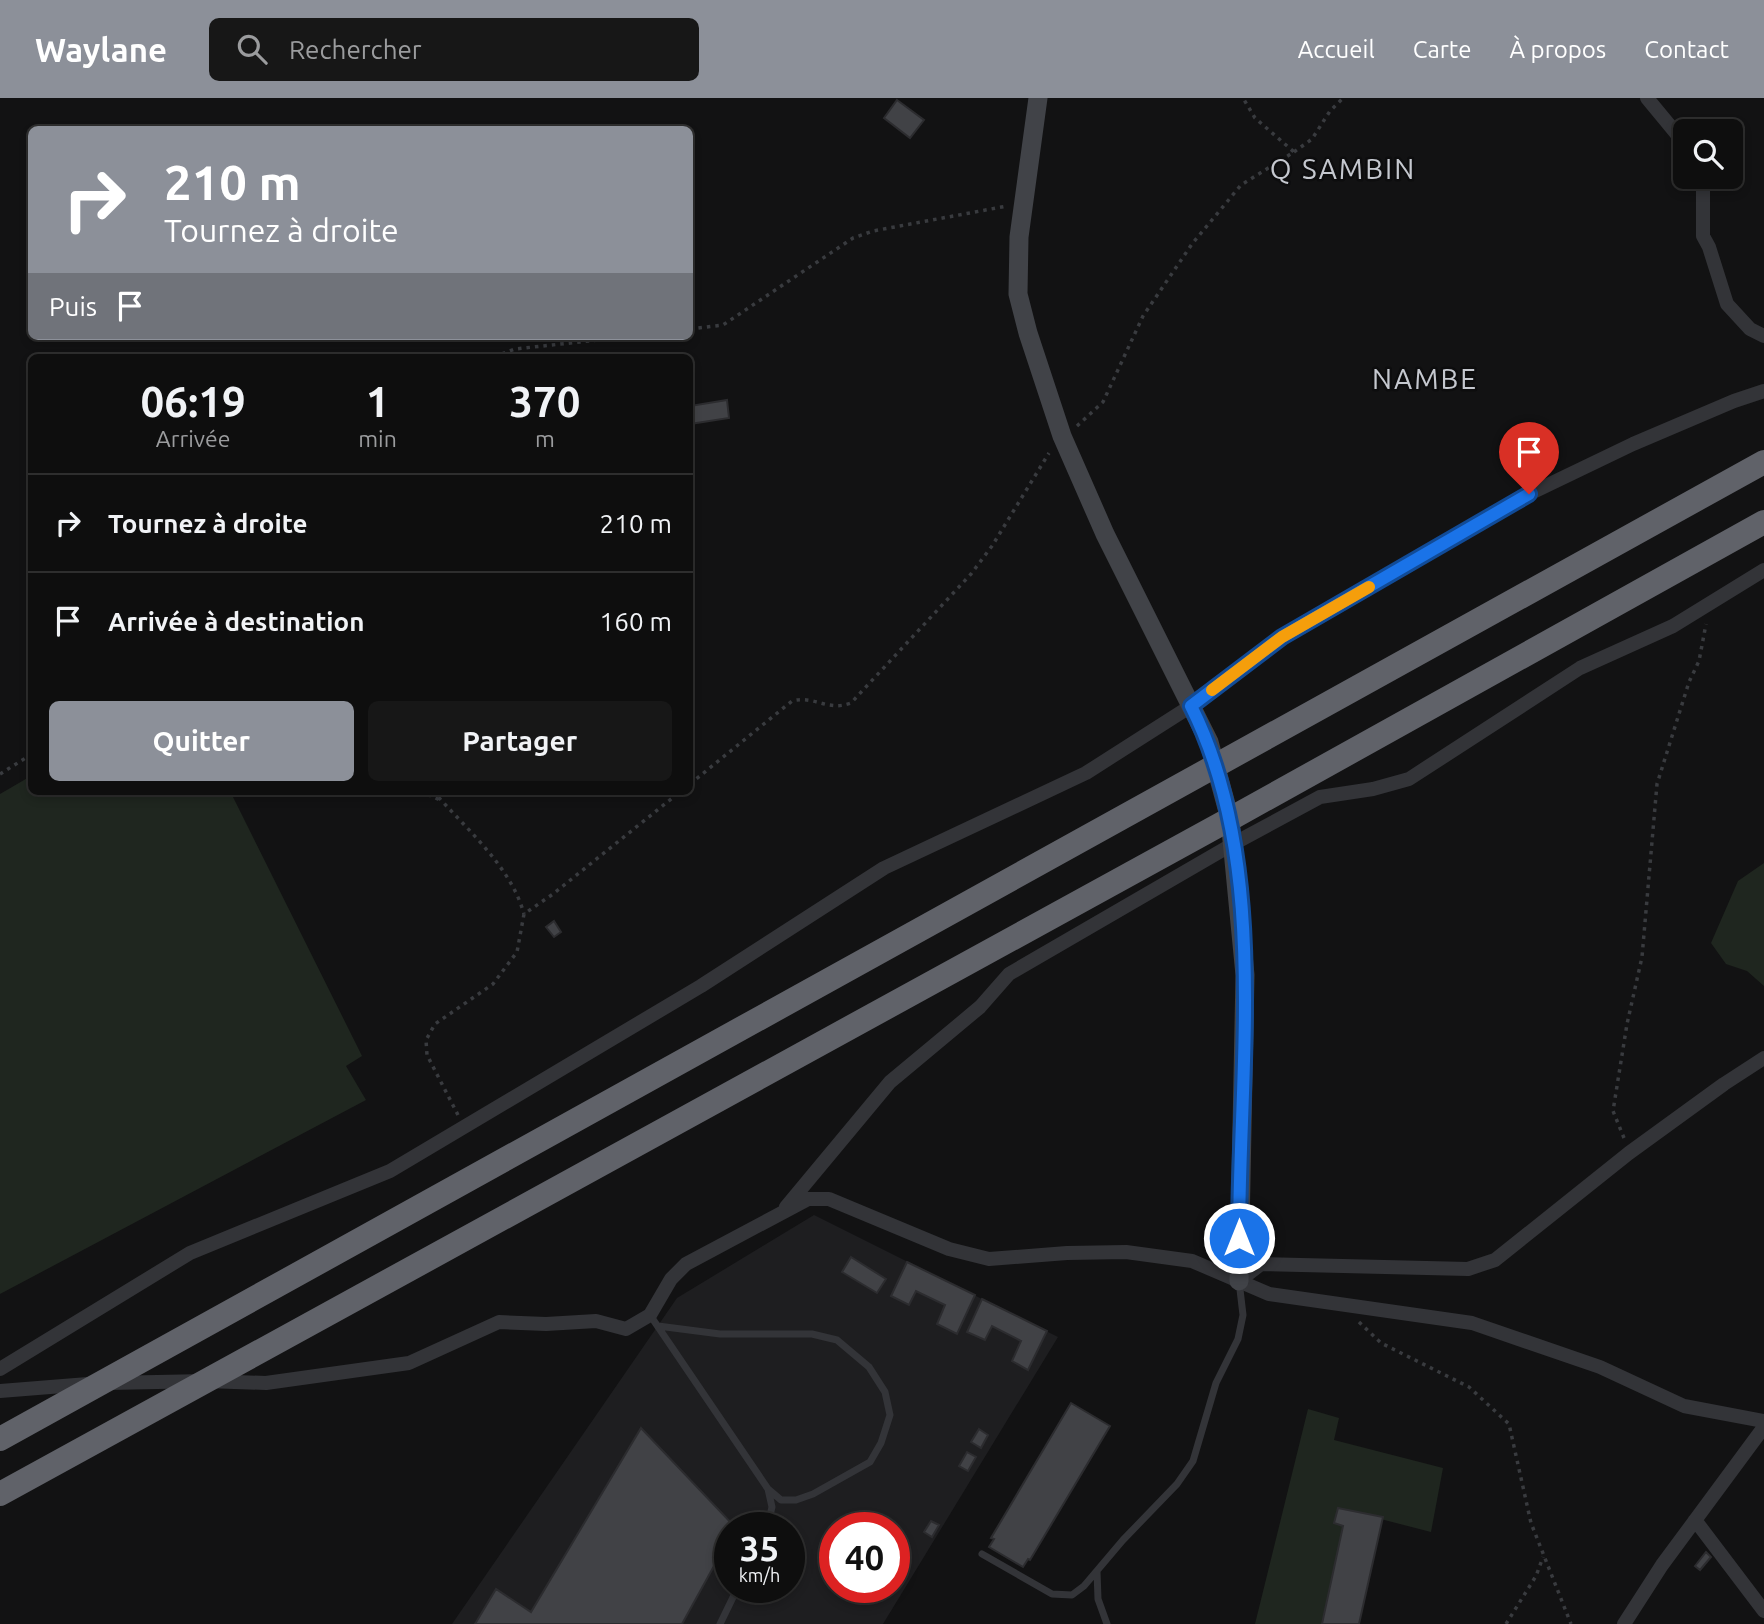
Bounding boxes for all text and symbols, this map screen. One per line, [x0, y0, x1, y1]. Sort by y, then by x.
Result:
search box [209, 18, 699, 81]
icon: search [233, 30, 271, 68]
text: Waylane [35, 31, 167, 68]
text: Rechercher [289, 35, 422, 64]
text: Accueil [1298, 36, 1375, 63]
text: Carte [1413, 36, 1472, 63]
text: À propos [1510, 36, 1606, 63]
text: Contact [1644, 36, 1729, 63]
map controls [1673, 119, 1743, 189]
button: search [1673, 119, 1743, 189]
district label: Q SAMBIN [1270, 153, 1416, 184]
icon: right [49, 154, 140, 245]
text: 210 m [164, 154, 301, 209]
text: Tournez à droite [164, 212, 399, 248]
icon: arrive [111, 287, 149, 325]
text: Puis [49, 292, 97, 321]
district label: NAMBE [1372, 363, 1478, 394]
text: 06:19 [141, 378, 246, 425]
text: 1 [366, 378, 389, 425]
text: 370 [509, 378, 580, 425]
pin [1499, 422, 1559, 494]
text: Arrivée [156, 426, 230, 451]
text: min [358, 426, 397, 451]
text: m [535, 426, 555, 451]
icon: arrive [1510, 433, 1548, 471]
icon: right [49, 504, 87, 542]
text: Tournez à droite [108, 509, 307, 538]
text: 210 m [600, 509, 672, 538]
icon: arrive [49, 602, 87, 640]
text: Arrivée à destination [108, 607, 364, 636]
text: 160 m [600, 607, 672, 636]
button: Quitter [49, 701, 354, 781]
button: Partager [368, 701, 672, 781]
position arrow [1202, 1201, 1276, 1275]
speed limit sign: 40 [819, 1512, 910, 1603]
text: 35 [740, 1528, 779, 1568]
text: km/h [739, 1565, 780, 1585]

